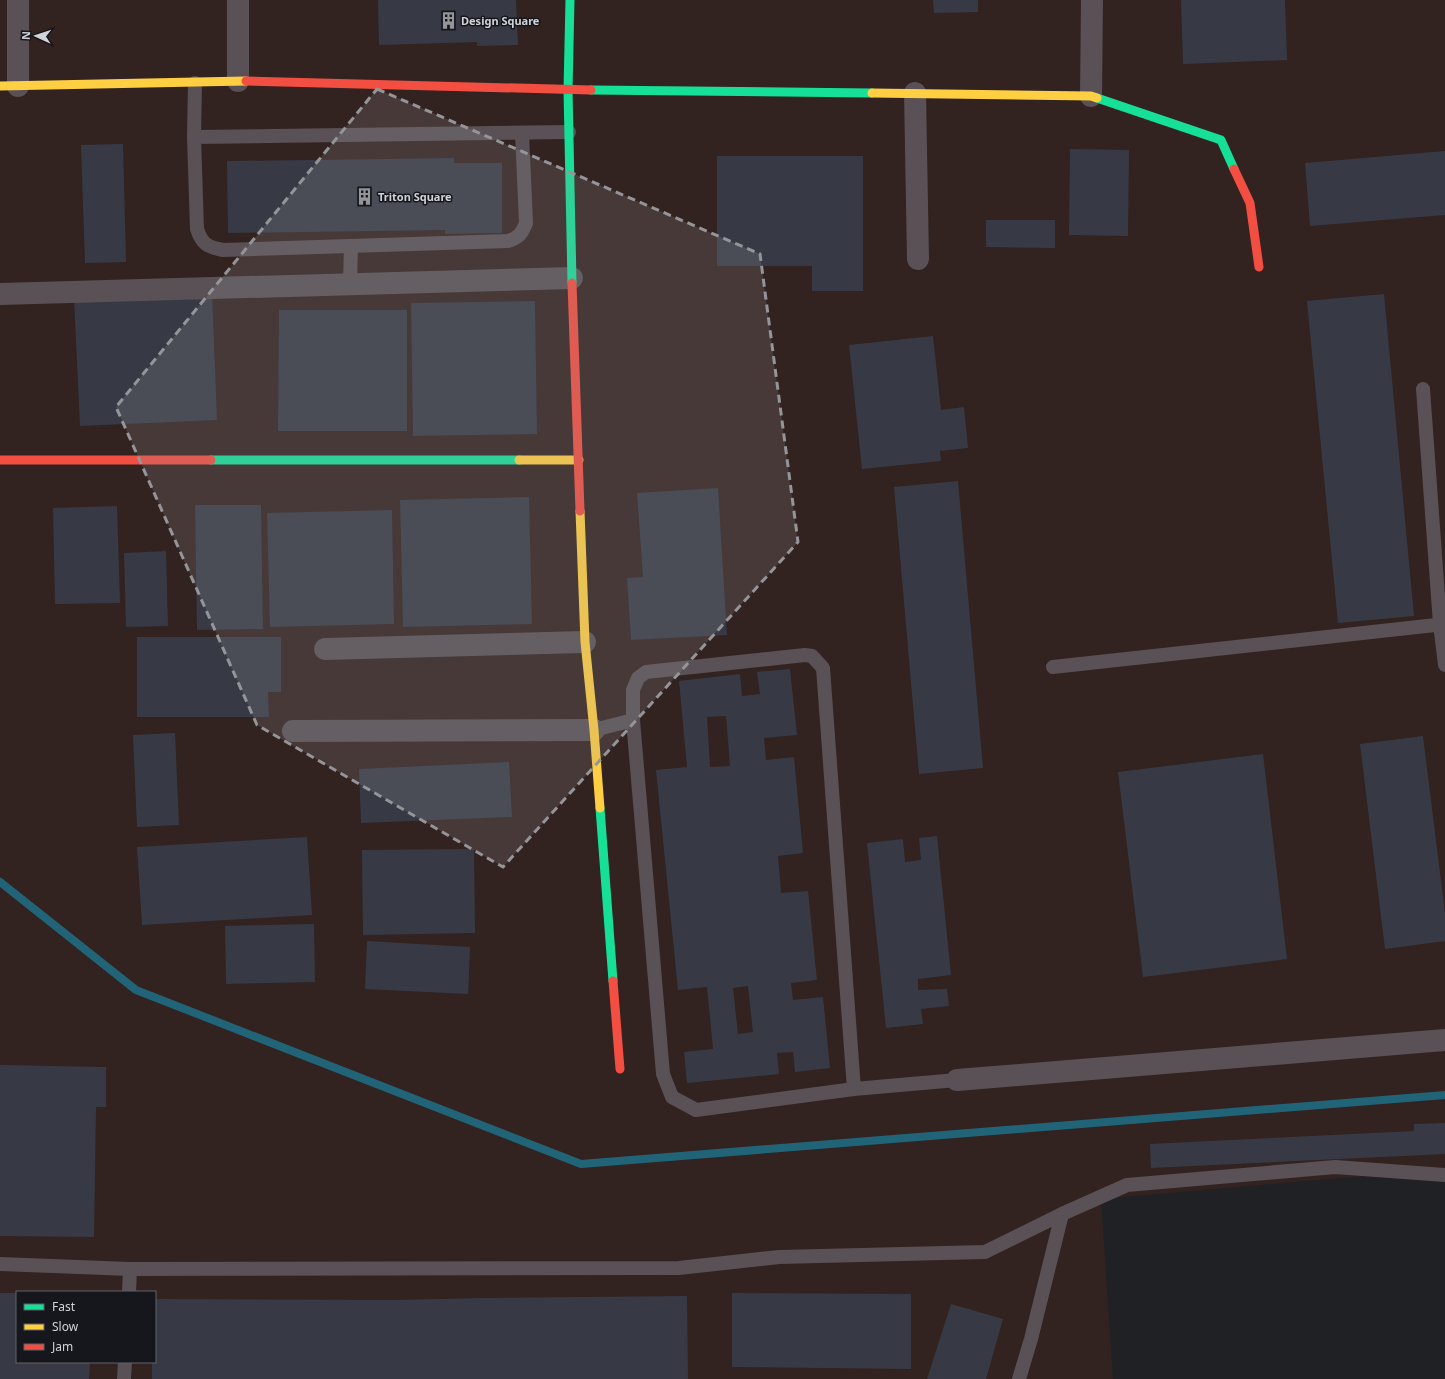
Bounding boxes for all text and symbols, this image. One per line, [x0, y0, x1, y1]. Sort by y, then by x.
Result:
building icon: Design Square [438, 11, 458, 31]
place label: Design Square [461, 13, 540, 28]
north arrow [16, 16, 56, 56]
text: N [18, 31, 33, 40]
building icon: Triton Square [355, 187, 375, 207]
place label: Triton Square [378, 189, 452, 204]
legend [16, 1291, 156, 1363]
text: Fast [52, 1298, 76, 1315]
text: Slow [52, 1318, 79, 1335]
text: Jam [51, 1338, 73, 1355]

